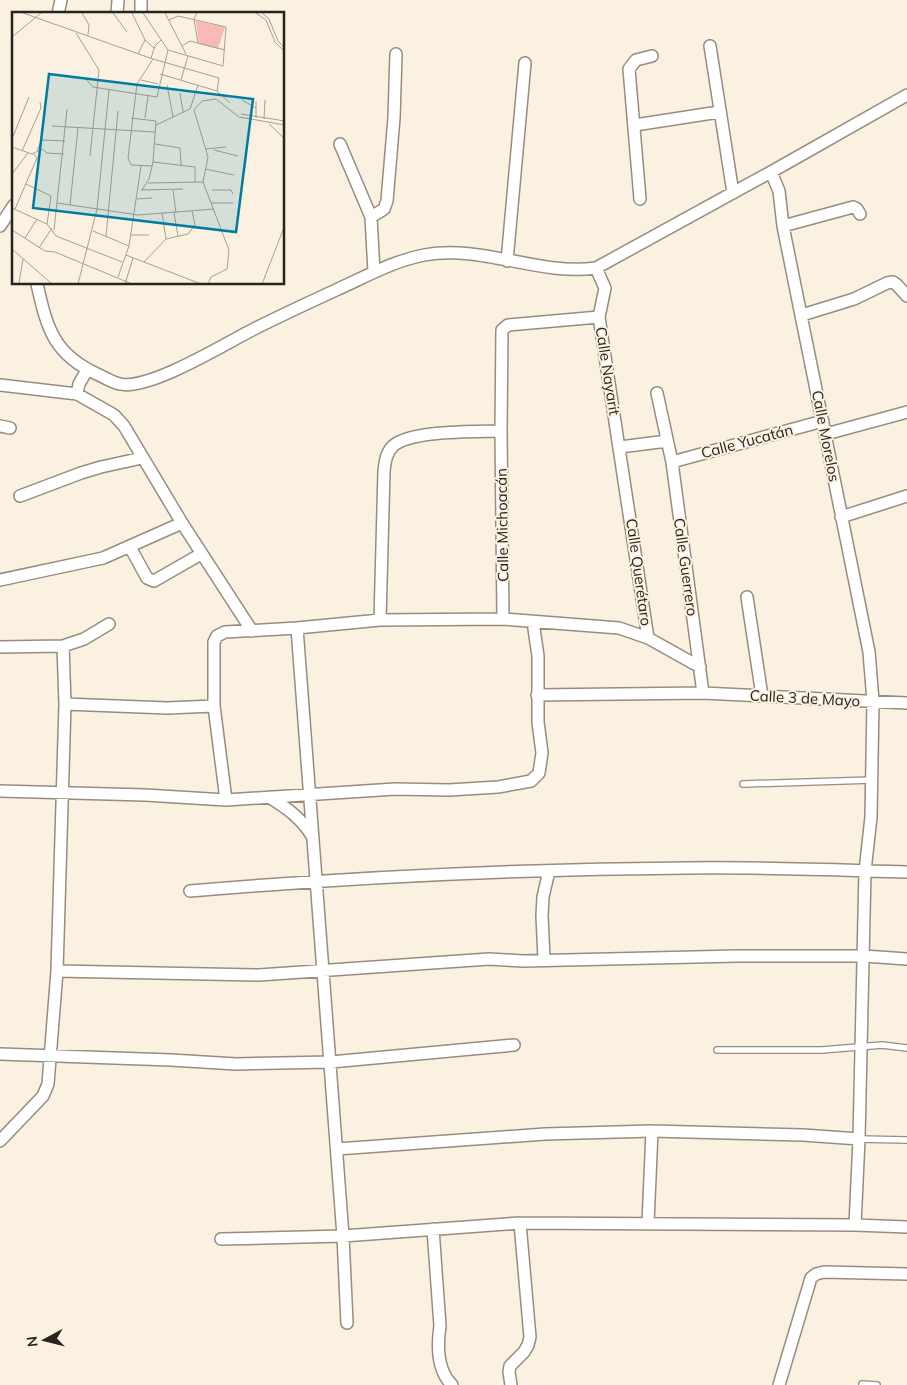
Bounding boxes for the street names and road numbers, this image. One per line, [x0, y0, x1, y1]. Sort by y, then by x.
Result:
street label: Calle Nayarit [592, 325, 624, 417]
street label: Calle Morelos [808, 389, 844, 483]
street label: Calle Yucatán [699, 420, 795, 462]
street label: Calle Michoacán [492, 468, 512, 582]
street label: Calle Querétaro [622, 517, 656, 627]
street label: Calle Guerrero [670, 517, 702, 617]
street label: Calle 3 de Mayo [749, 686, 861, 710]

